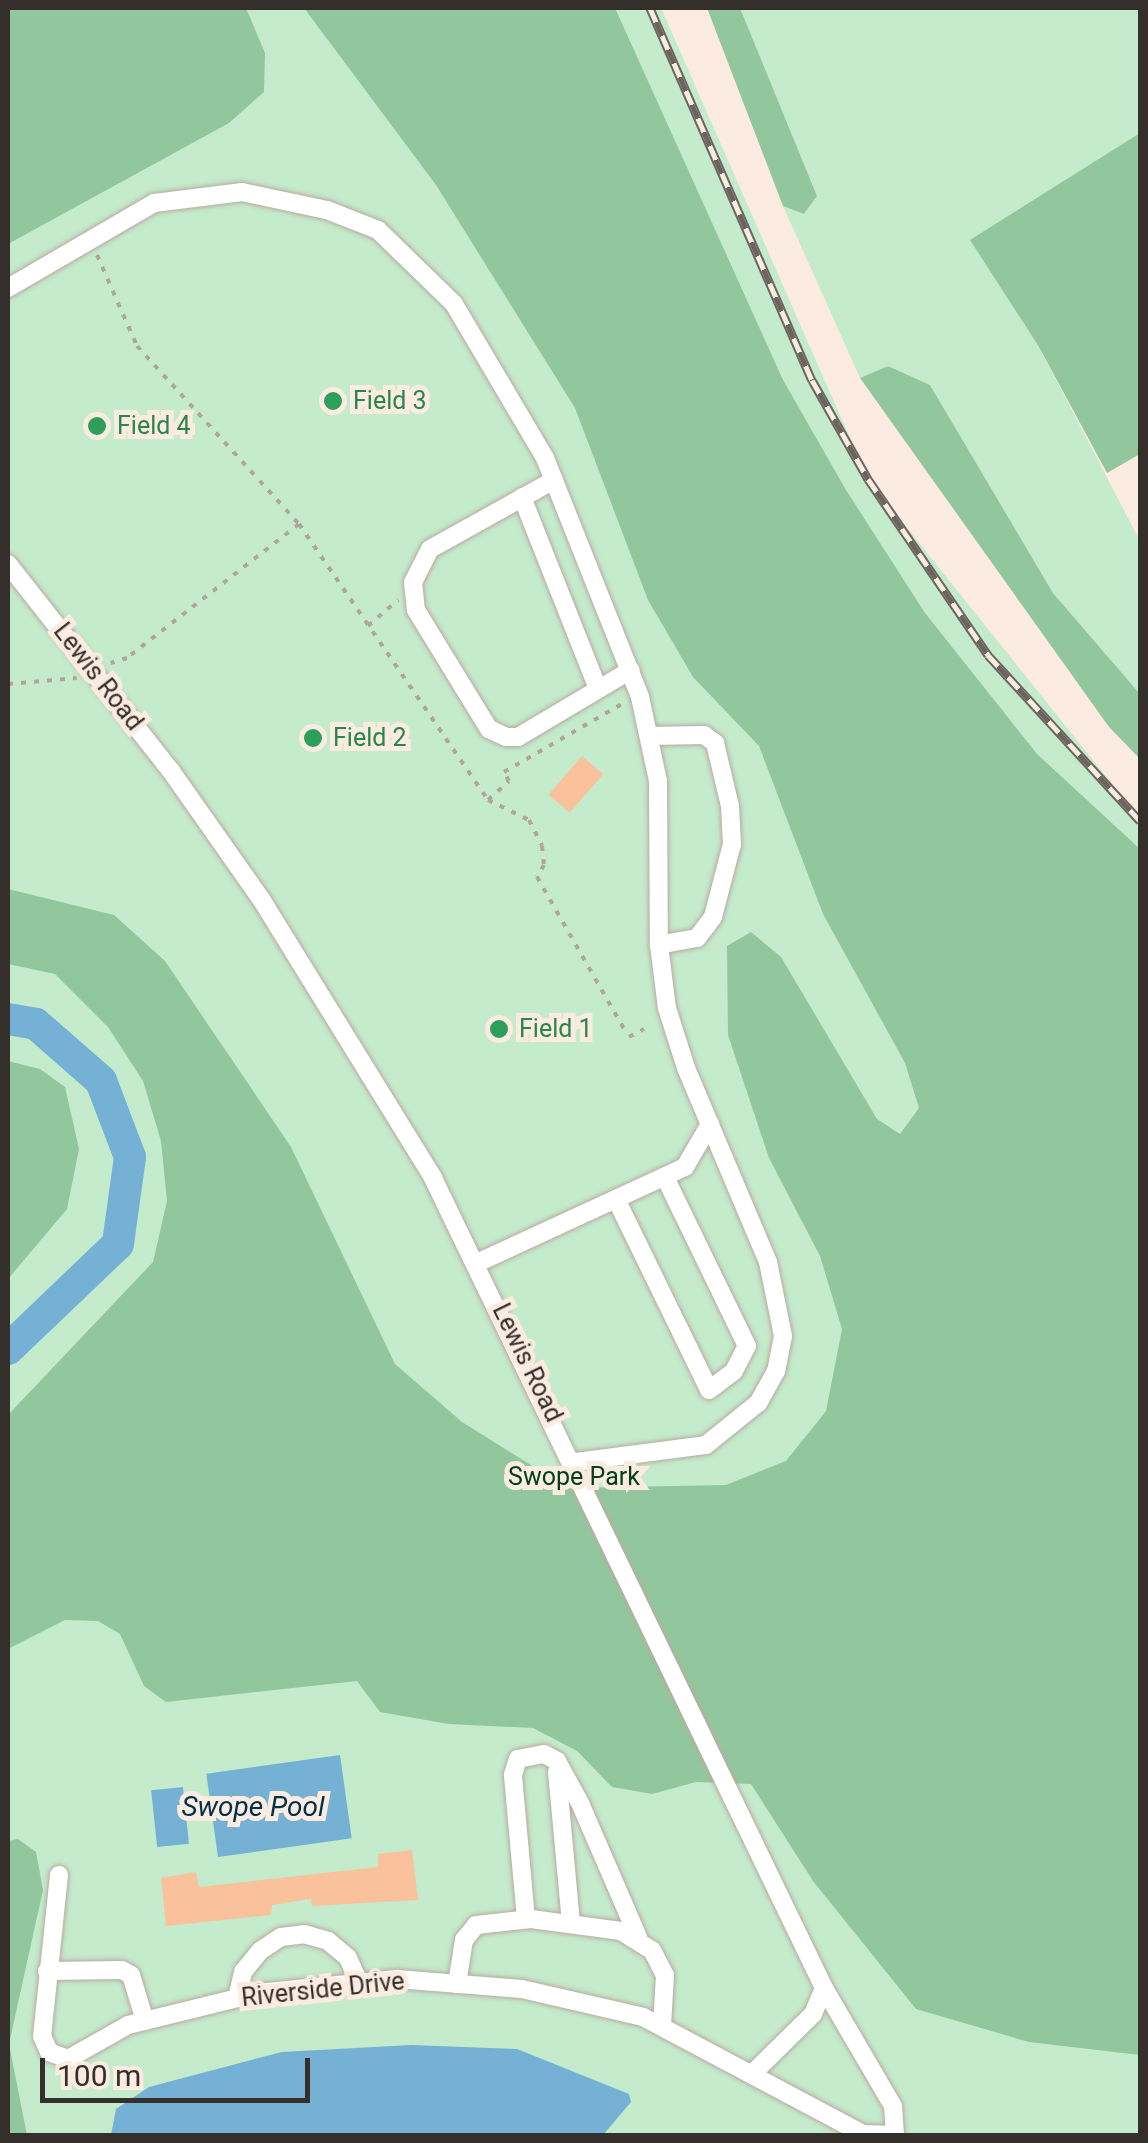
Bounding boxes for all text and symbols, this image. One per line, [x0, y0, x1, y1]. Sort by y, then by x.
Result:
place label: Field 3 [353, 386, 427, 416]
marker: Field 3 [322, 390, 344, 412]
place label: Field 4 [117, 411, 191, 441]
marker: Field 4 [86, 415, 108, 437]
street label: Lewis Road [47, 617, 149, 737]
place label: Field 2 [333, 723, 407, 753]
marker: Field 2 [302, 727, 324, 749]
place label: Field 1 [519, 1014, 593, 1044]
marker: Field 1 [488, 1018, 510, 1040]
street label: Lewis Road [485, 1299, 569, 1427]
park label: Swope Park [508, 1462, 640, 1492]
water label: Swope Pool [181, 1790, 325, 1824]
street label: Riverside Drive [240, 1967, 406, 2013]
scale bar [45, 2038, 315, 2100]
text: 100 m [57, 2058, 141, 2093]

